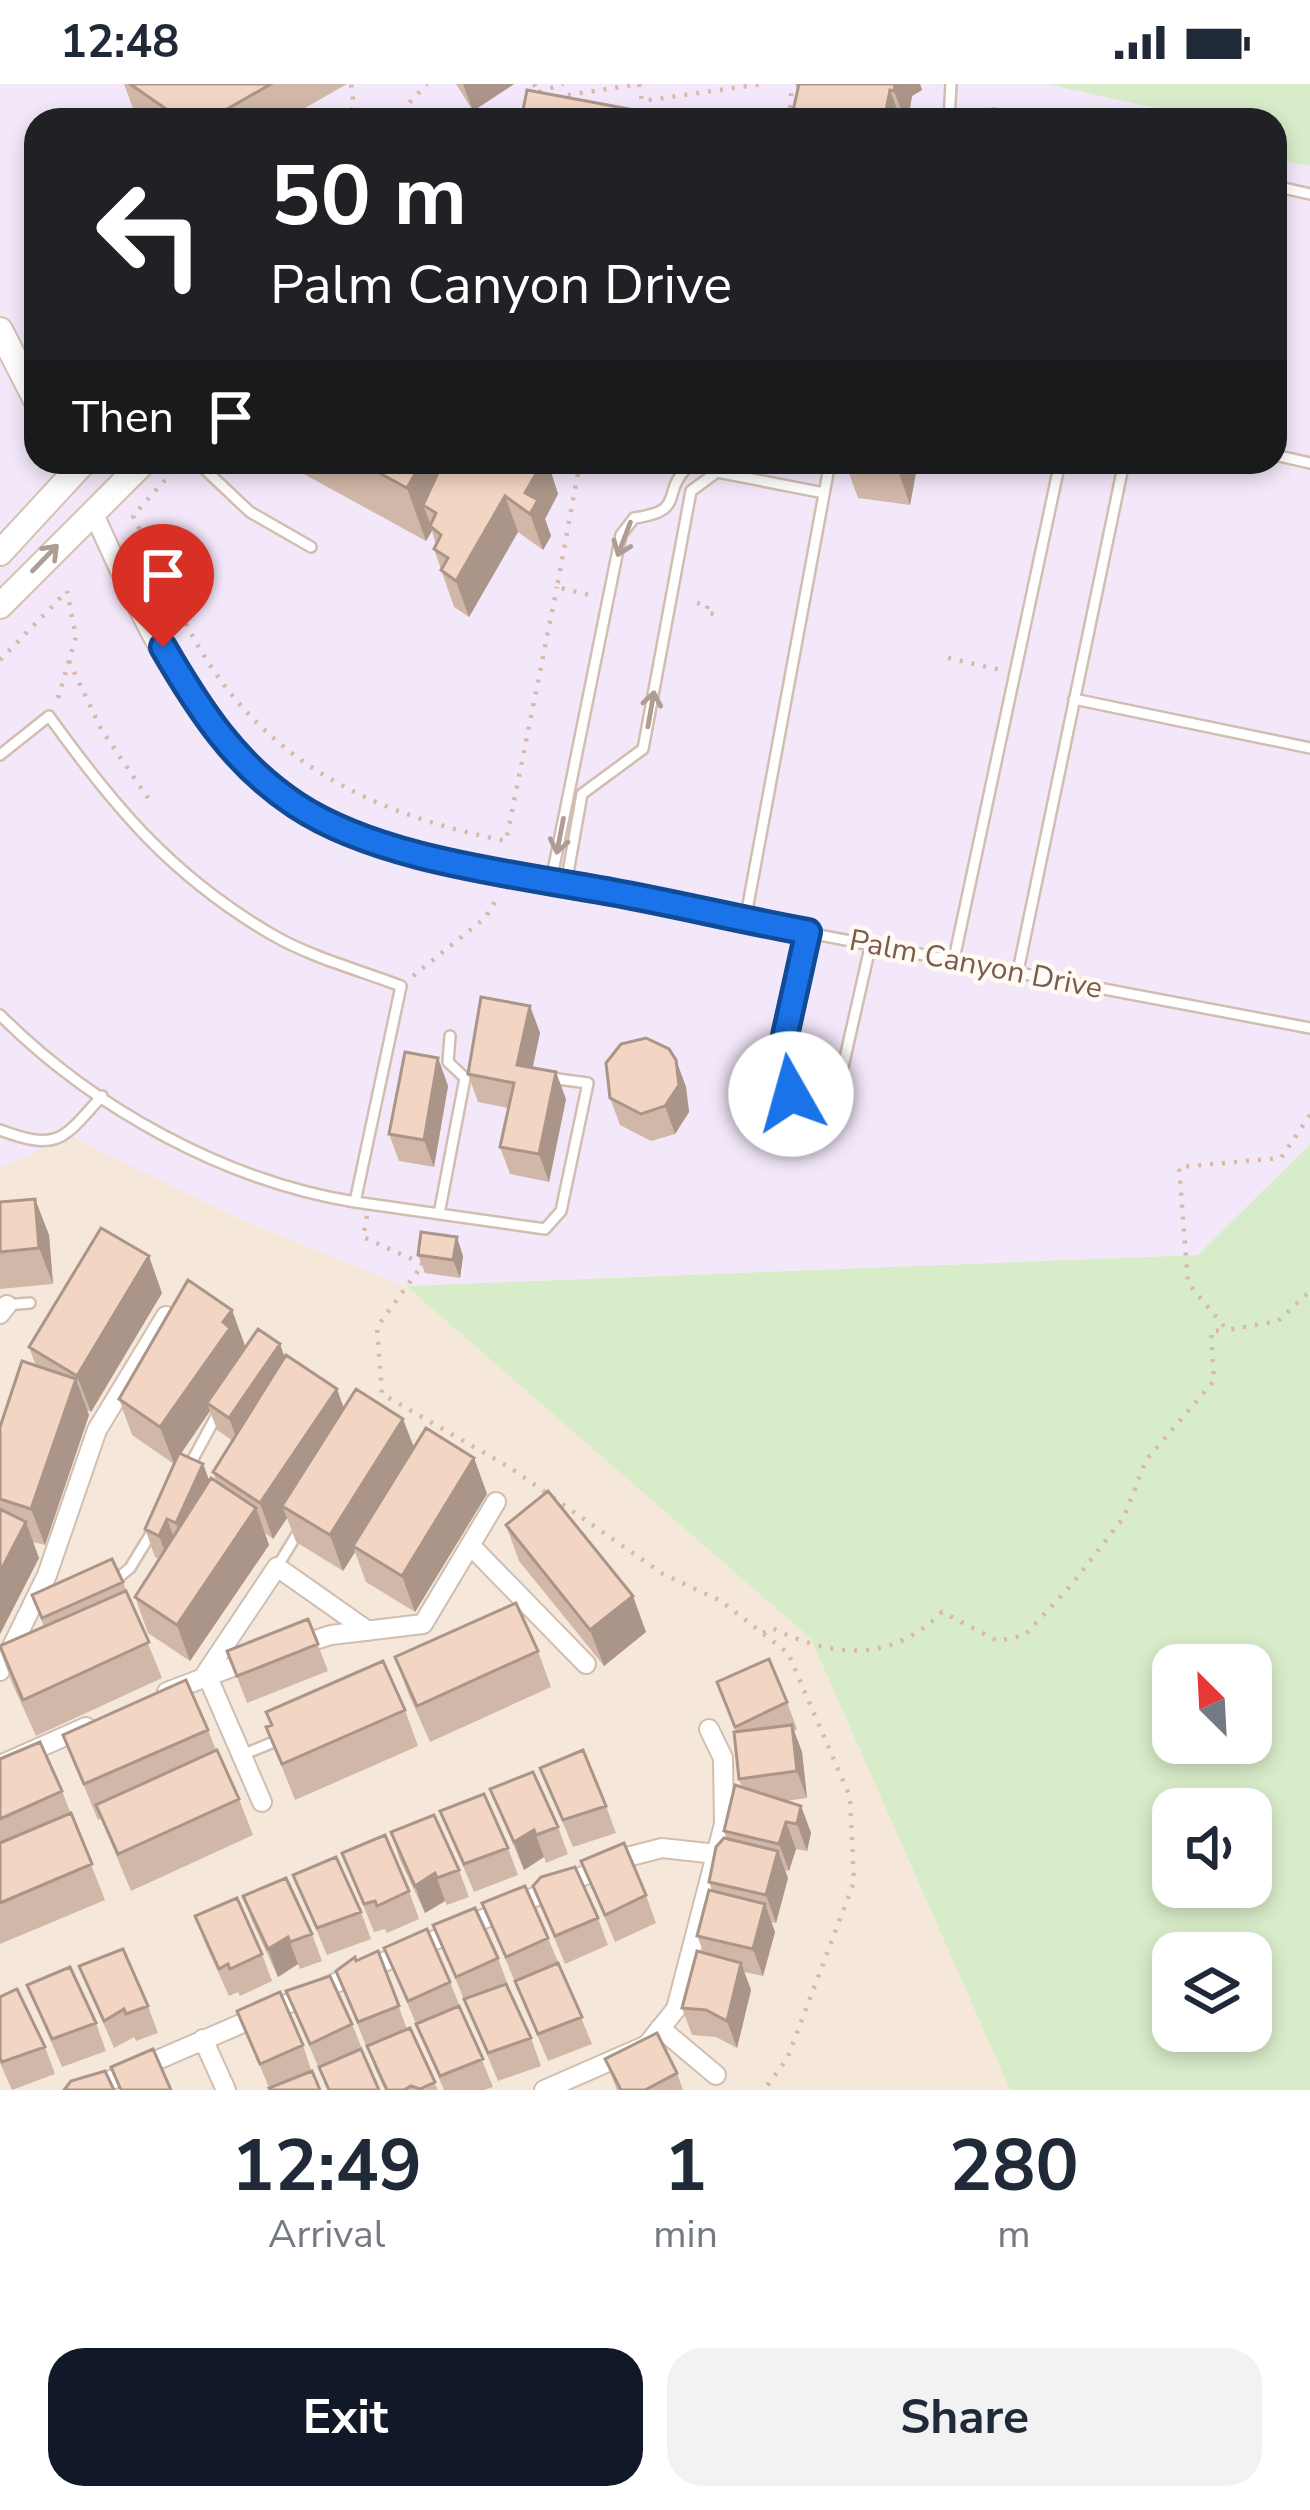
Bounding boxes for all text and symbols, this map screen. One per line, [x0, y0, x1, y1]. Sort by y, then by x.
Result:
text: 12:48 [60, 12, 179, 73]
text: 50 m [270, 139, 467, 254]
icon: left [72, 156, 228, 312]
text: Palm Canyon Drive [270, 248, 732, 322]
icon: arrive [198, 384, 264, 450]
text: Then [72, 387, 174, 448]
one-way arrow [611, 520, 633, 557]
pin [112, 524, 214, 647]
icon: arrive [130, 542, 196, 608]
one-way arrow [31, 544, 59, 573]
one-way arrow [640, 690, 663, 729]
one-way arrow [548, 815, 570, 854]
street label: Palm Canyon Drive [846, 920, 1106, 1009]
position arrow [728, 1031, 854, 1157]
north arrow [1152, 1644, 1272, 1764]
map controls [1152, 1644, 1272, 2052]
button: sound [1152, 1788, 1272, 1908]
button: layers [1152, 1932, 1272, 2052]
text: 12:49 [231, 2117, 422, 2215]
text: 1 [664, 2117, 707, 2215]
text: 280 [949, 2117, 1079, 2215]
text: Arrival [268, 2208, 385, 2261]
text: min [653, 2208, 718, 2261]
text: m [997, 2208, 1031, 2261]
button: Exit [48, 2348, 643, 2486]
button: Share [667, 2348, 1262, 2486]

